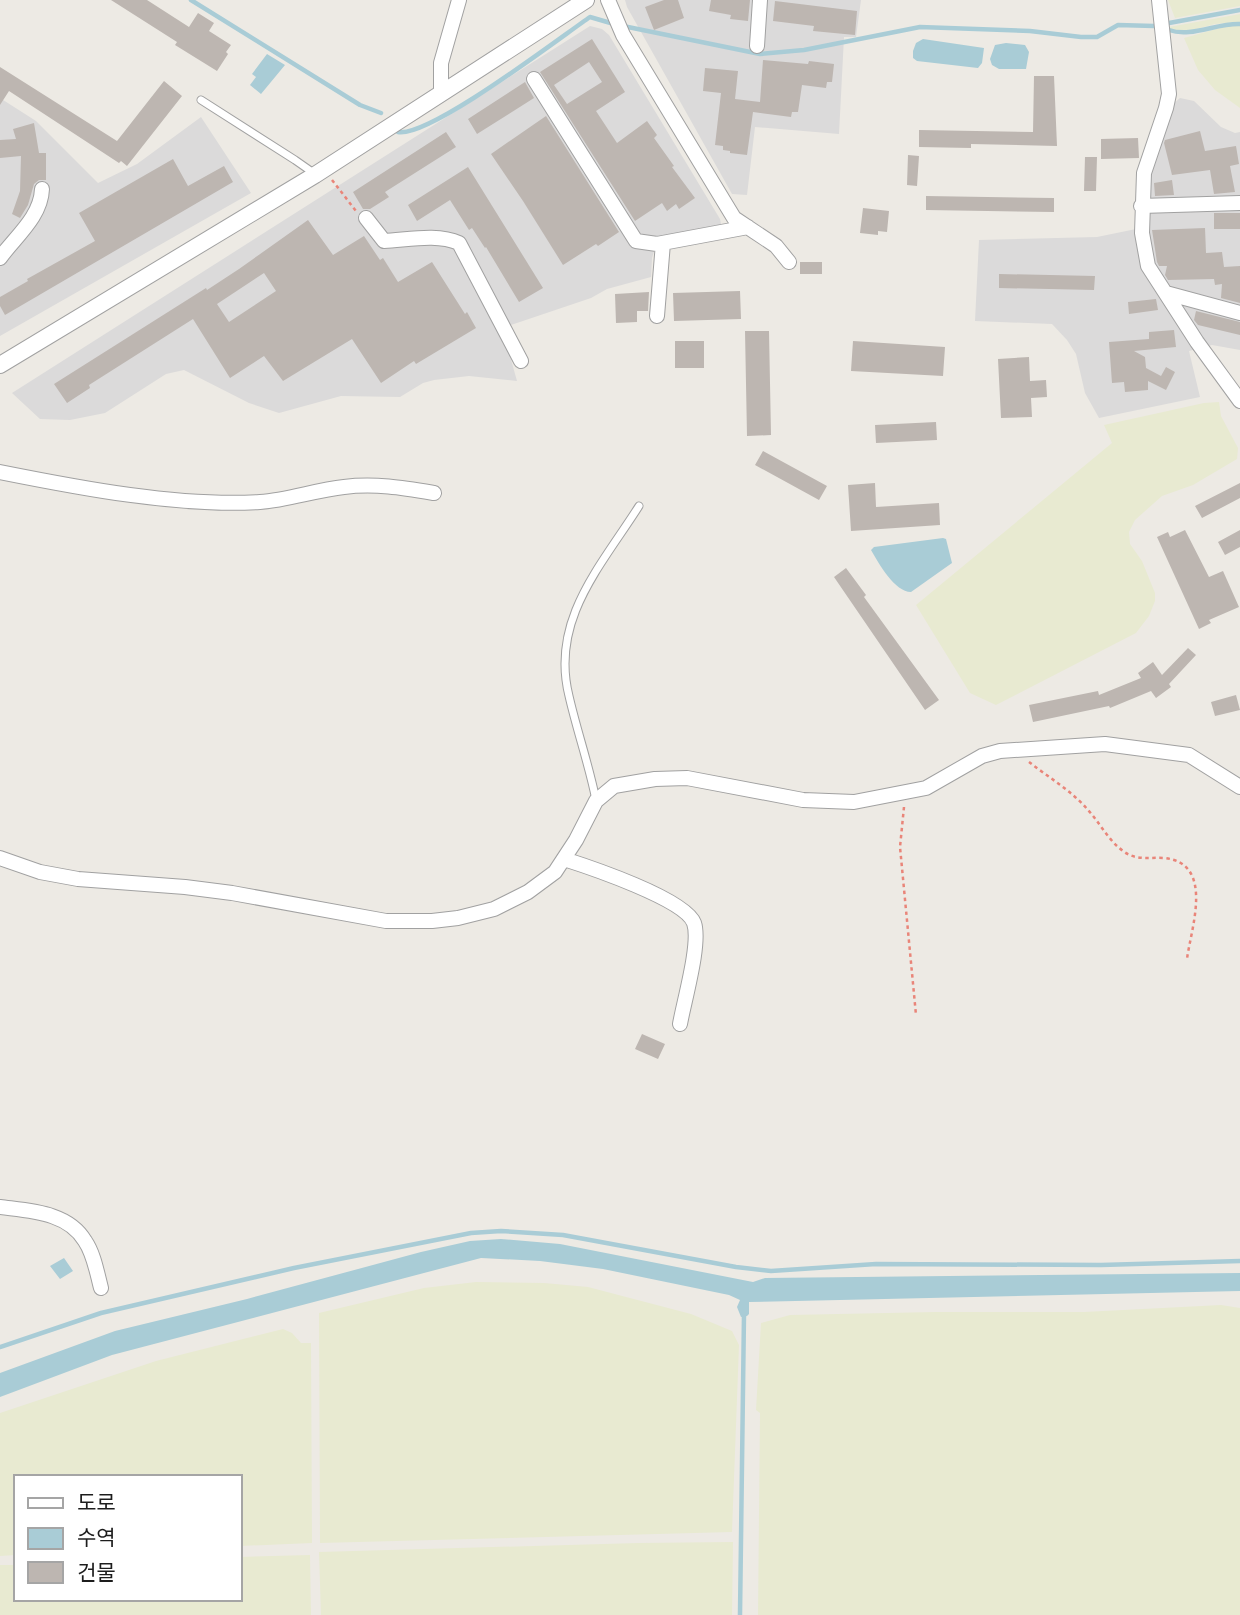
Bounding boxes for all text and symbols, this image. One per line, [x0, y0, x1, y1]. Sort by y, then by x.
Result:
legend [14, 1475, 242, 1601]
text: 도로 [77, 1491, 116, 1515]
text: 수역 [77, 1526, 116, 1550]
text: 건물 [77, 1561, 116, 1585]

